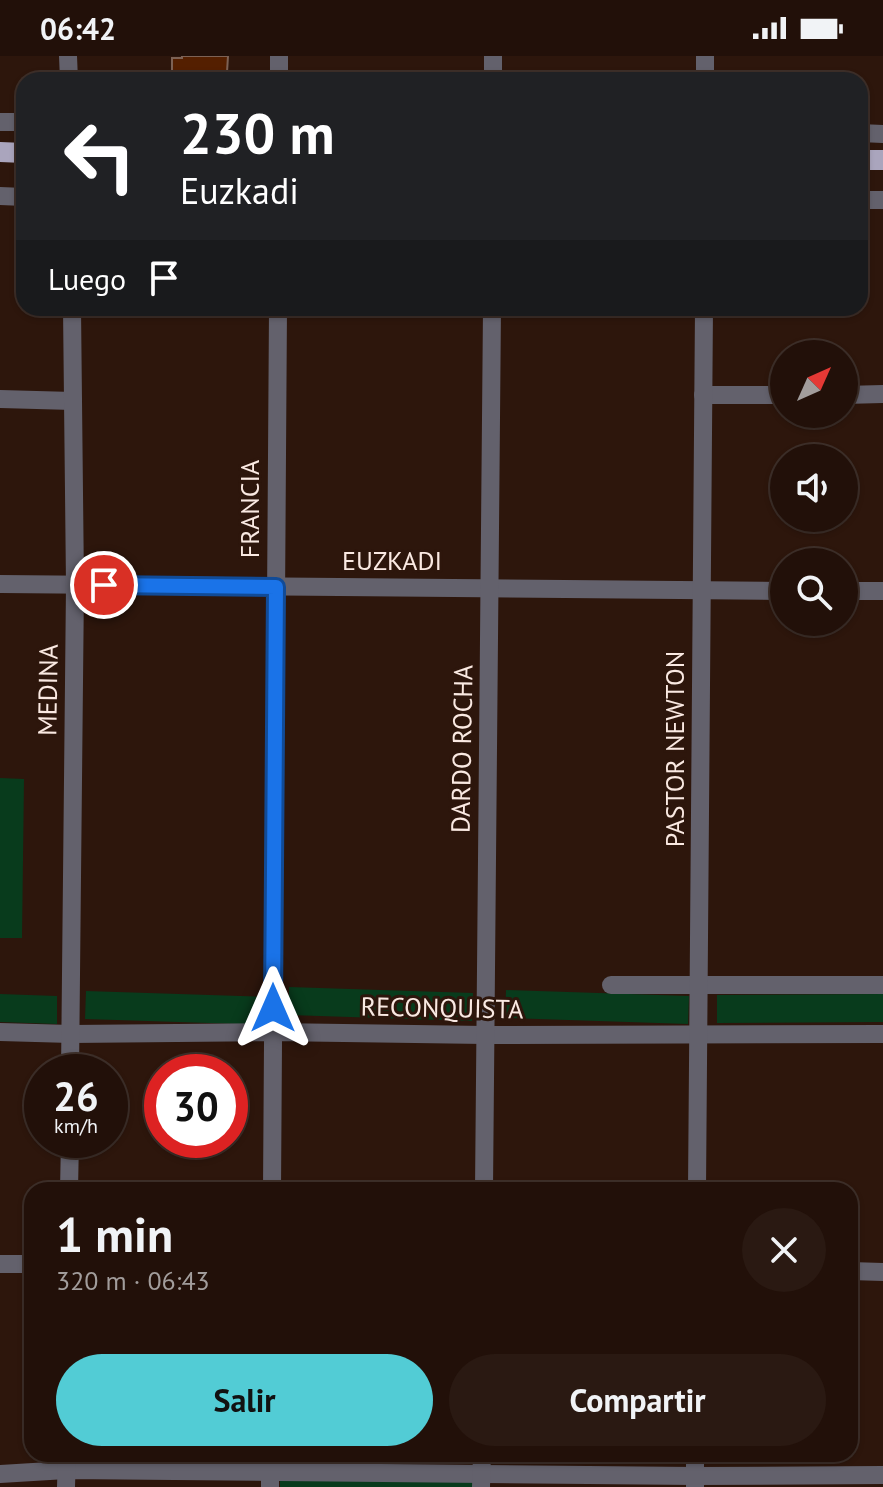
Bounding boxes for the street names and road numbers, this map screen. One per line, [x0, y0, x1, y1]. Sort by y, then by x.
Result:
street label: FRANCIA [233, 460, 266, 558]
street label: EUZKADI [342, 544, 442, 577]
street label: MEDINA [30, 644, 65, 736]
street label: PASTOR NEWTON [658, 651, 691, 847]
street label: DARDO ROCHA [444, 665, 479, 833]
street label: RECONQUISTA [360, 990, 524, 1025]

